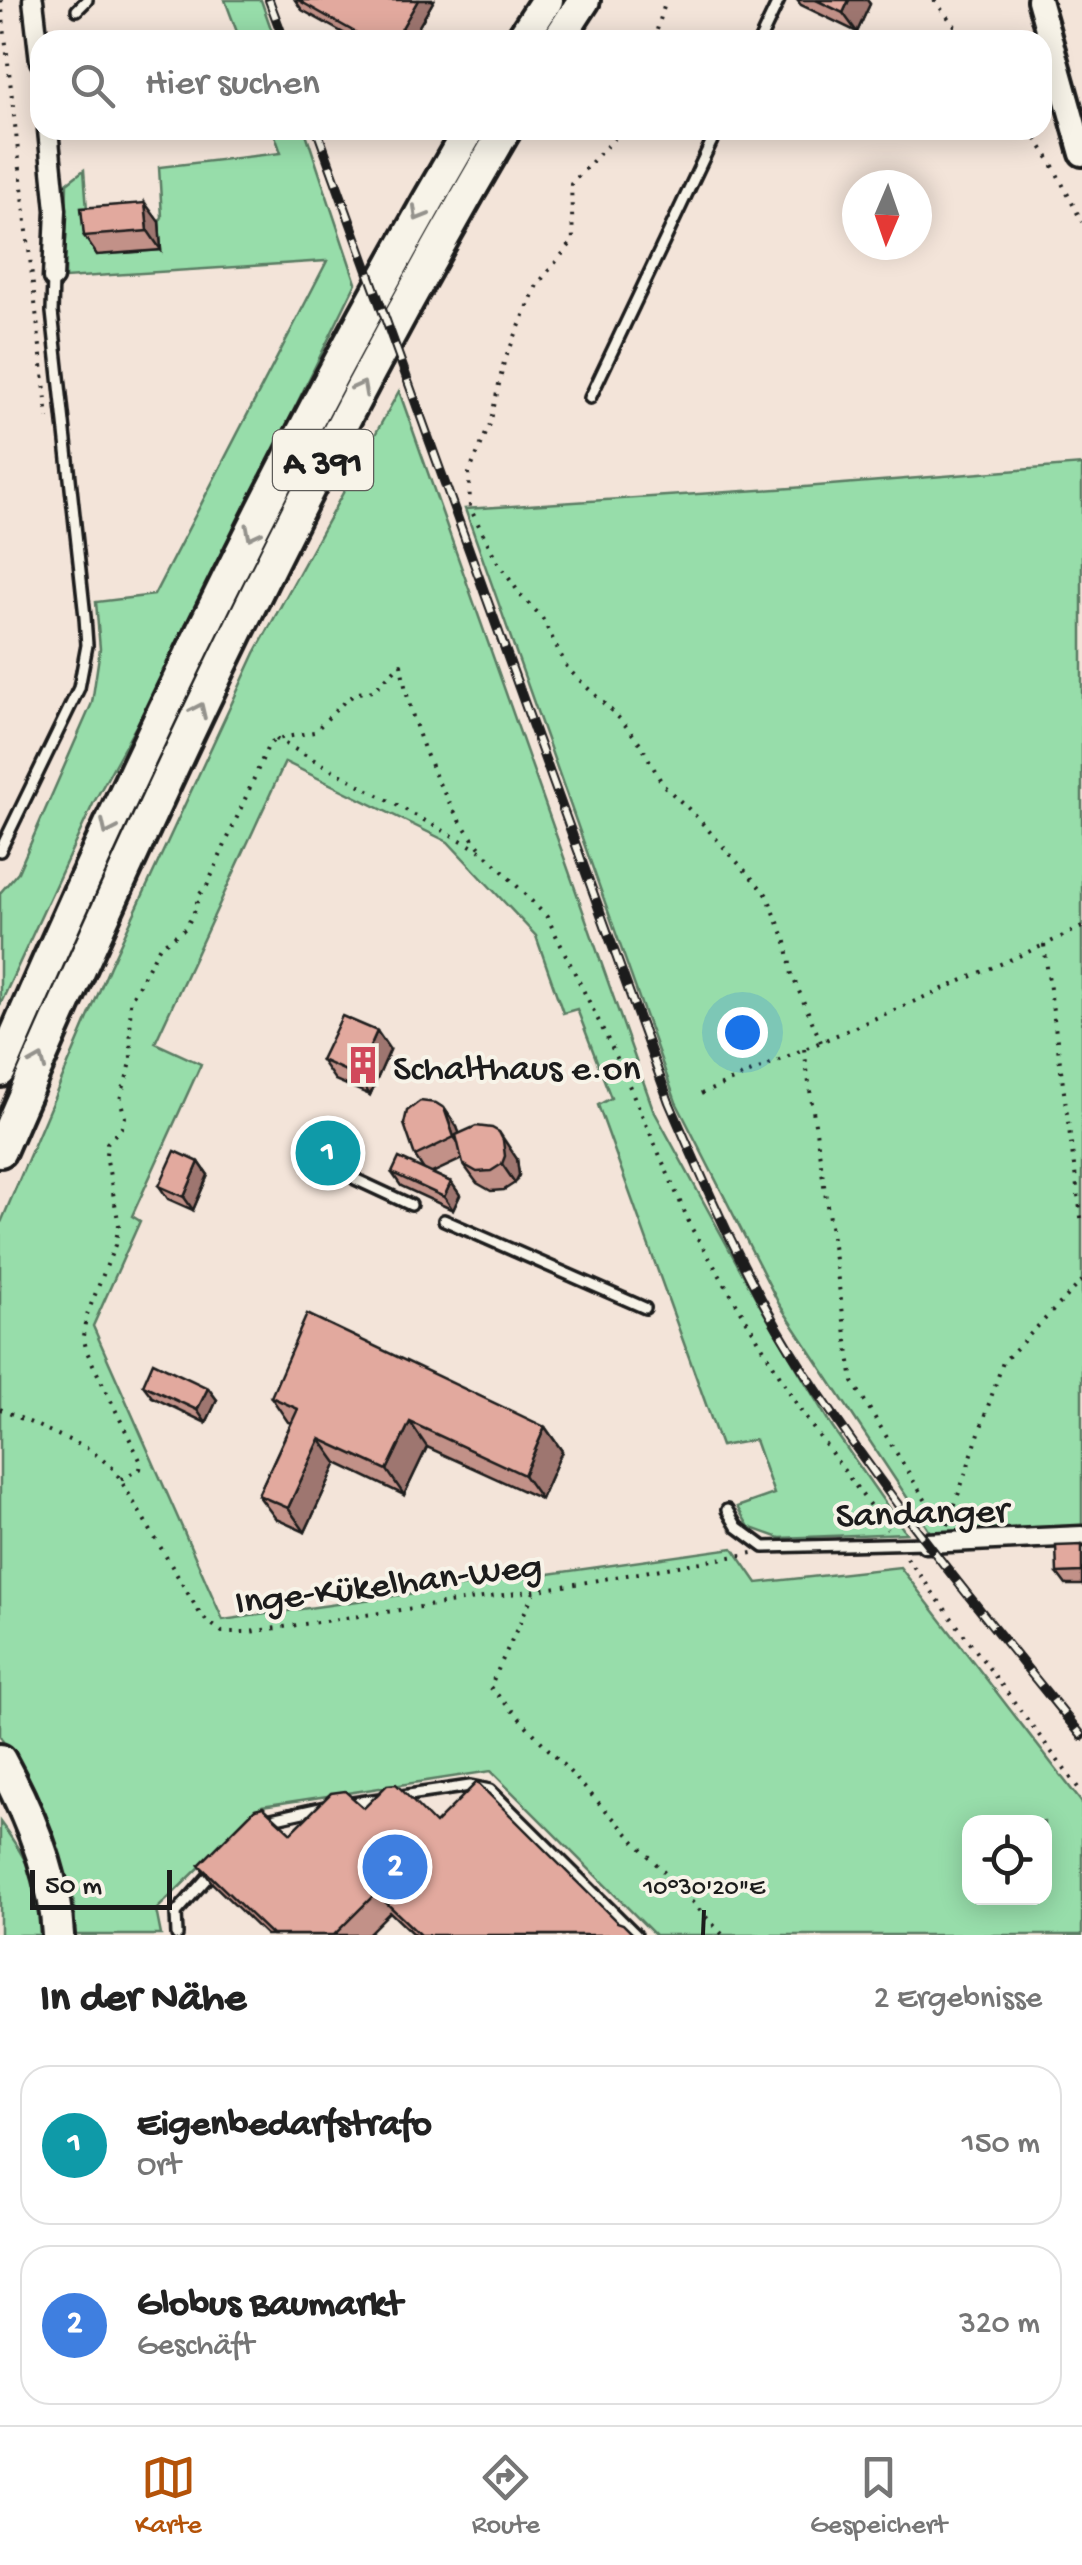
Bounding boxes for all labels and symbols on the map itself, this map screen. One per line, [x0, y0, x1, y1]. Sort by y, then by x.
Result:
north arrow [842, 170, 932, 260]
one-way arrow [412, 203, 432, 221]
one-way arrow [348, 381, 368, 399]
road number: A 391 [273, 430, 373, 490]
one-way arrow [245, 522, 264, 540]
one-way arrow [187, 702, 207, 720]
one-way arrow [101, 818, 121, 836]
your location [717, 1007, 768, 1058]
building icon: Schalthaus e.on [342, 1044, 384, 1086]
place label: Schalthaus e.on [393, 1049, 641, 1093]
one-way arrow [27, 1054, 47, 1072]
pin: 1 [296, 1116, 360, 1190]
street label: Sandanger [835, 1491, 1013, 1541]
street label: Inge-Kükelhan-Weg [233, 1546, 545, 1628]
pin: 2 [362, 1830, 428, 1904]
scale bar [30, 1865, 172, 1910]
text: 10°30'20"E [642, 1875, 766, 1904]

